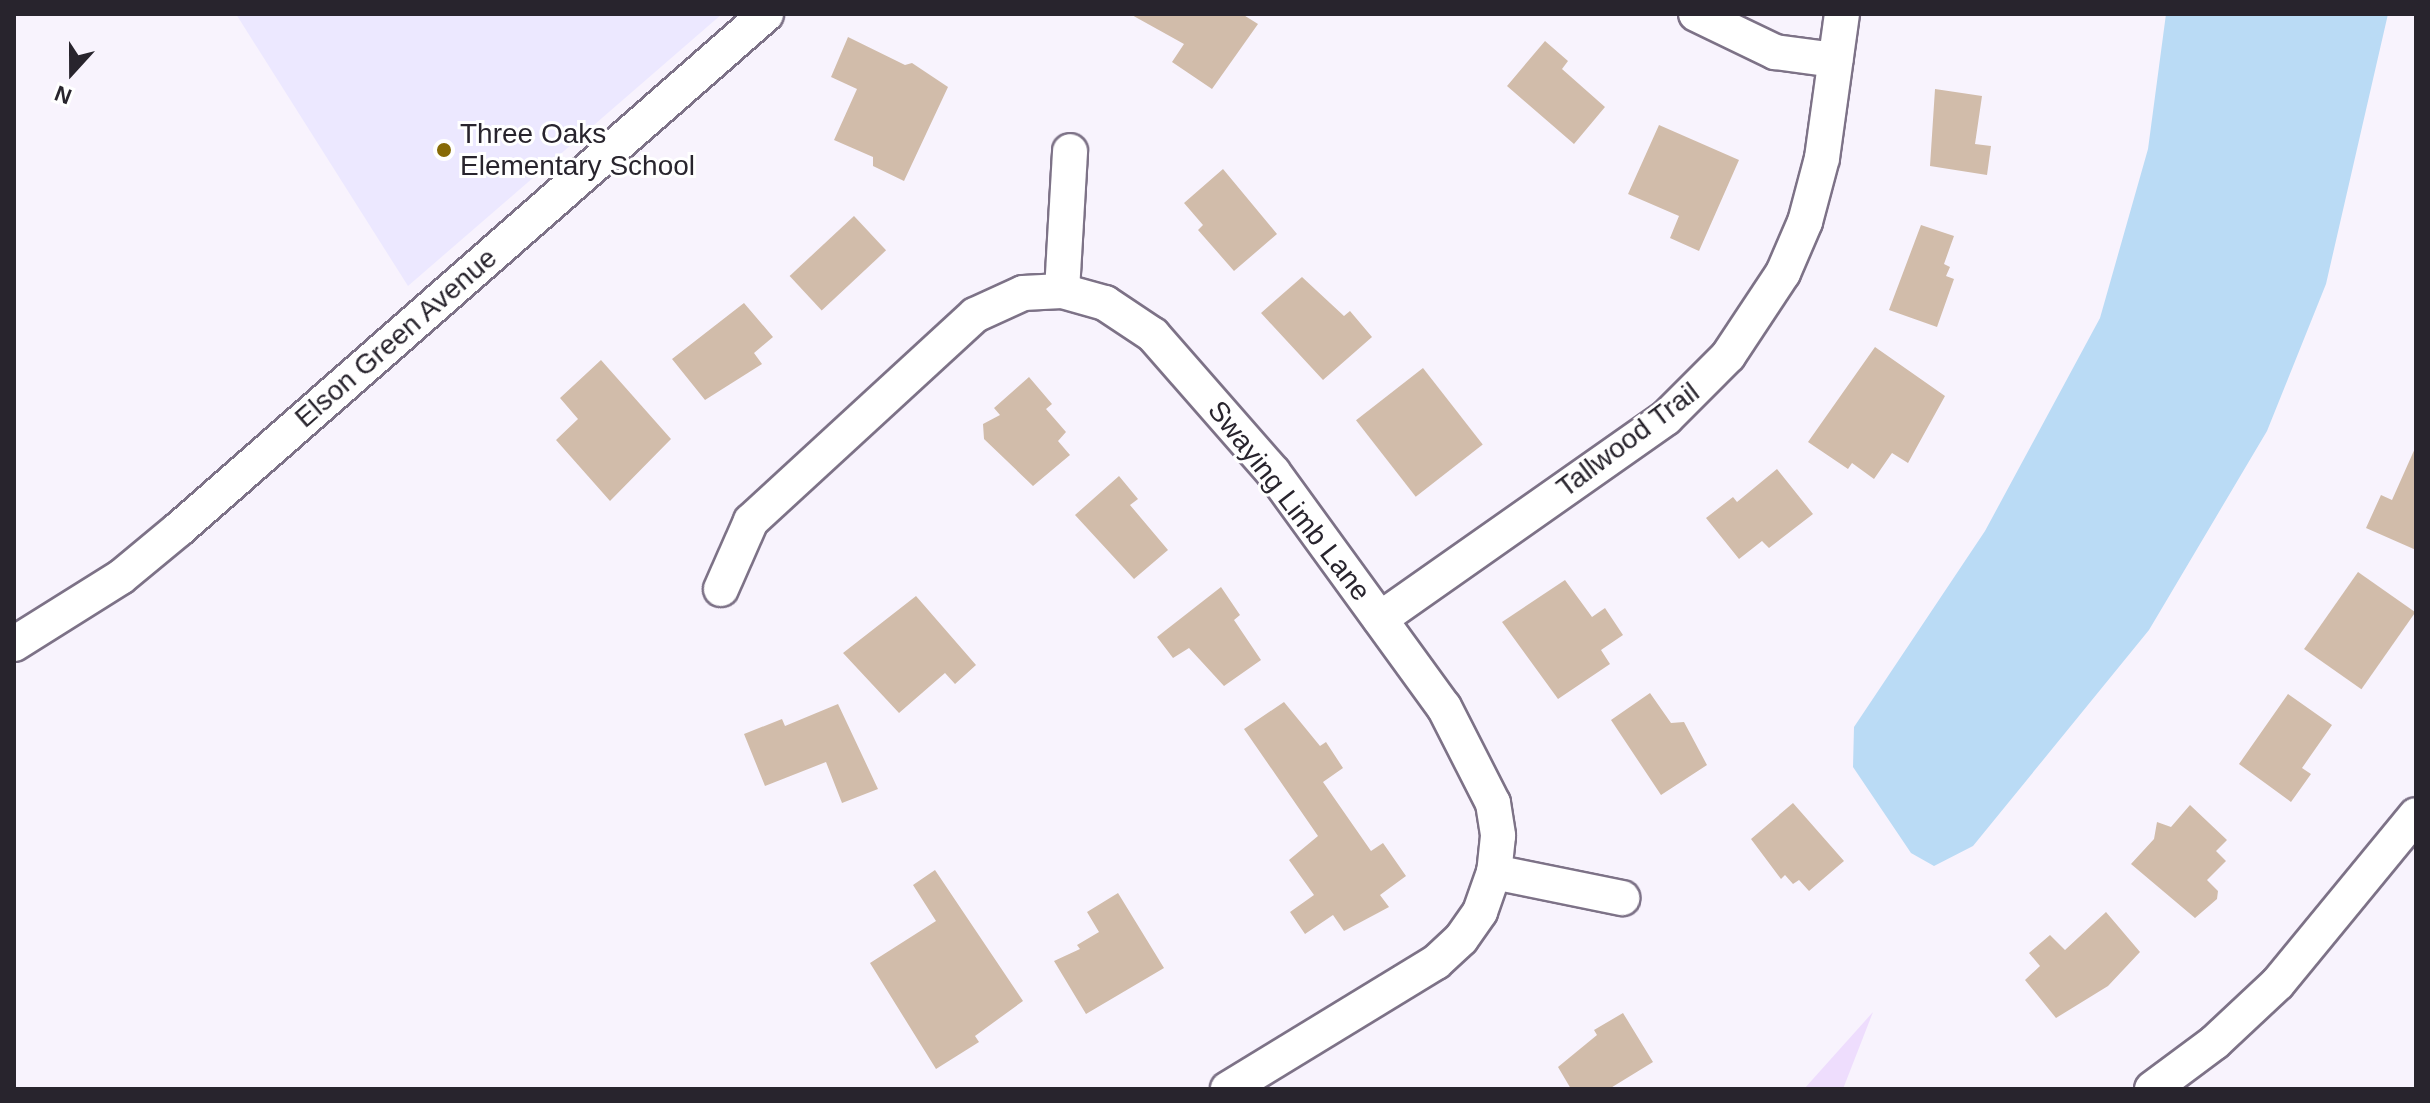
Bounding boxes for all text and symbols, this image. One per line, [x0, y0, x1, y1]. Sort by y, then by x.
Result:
north arrow [32, 32, 112, 112]
text: N [51, 80, 75, 109]
place label: Three Oaks Elementary School [460, 117, 695, 183]
marker: Three Oaks Elementary School [435, 141, 453, 159]
street label: Elson Green Avenue [288, 241, 504, 435]
street label: Tallwood Trail [1550, 375, 1706, 505]
street label: Swaying Limb Lane [1201, 394, 1377, 608]

